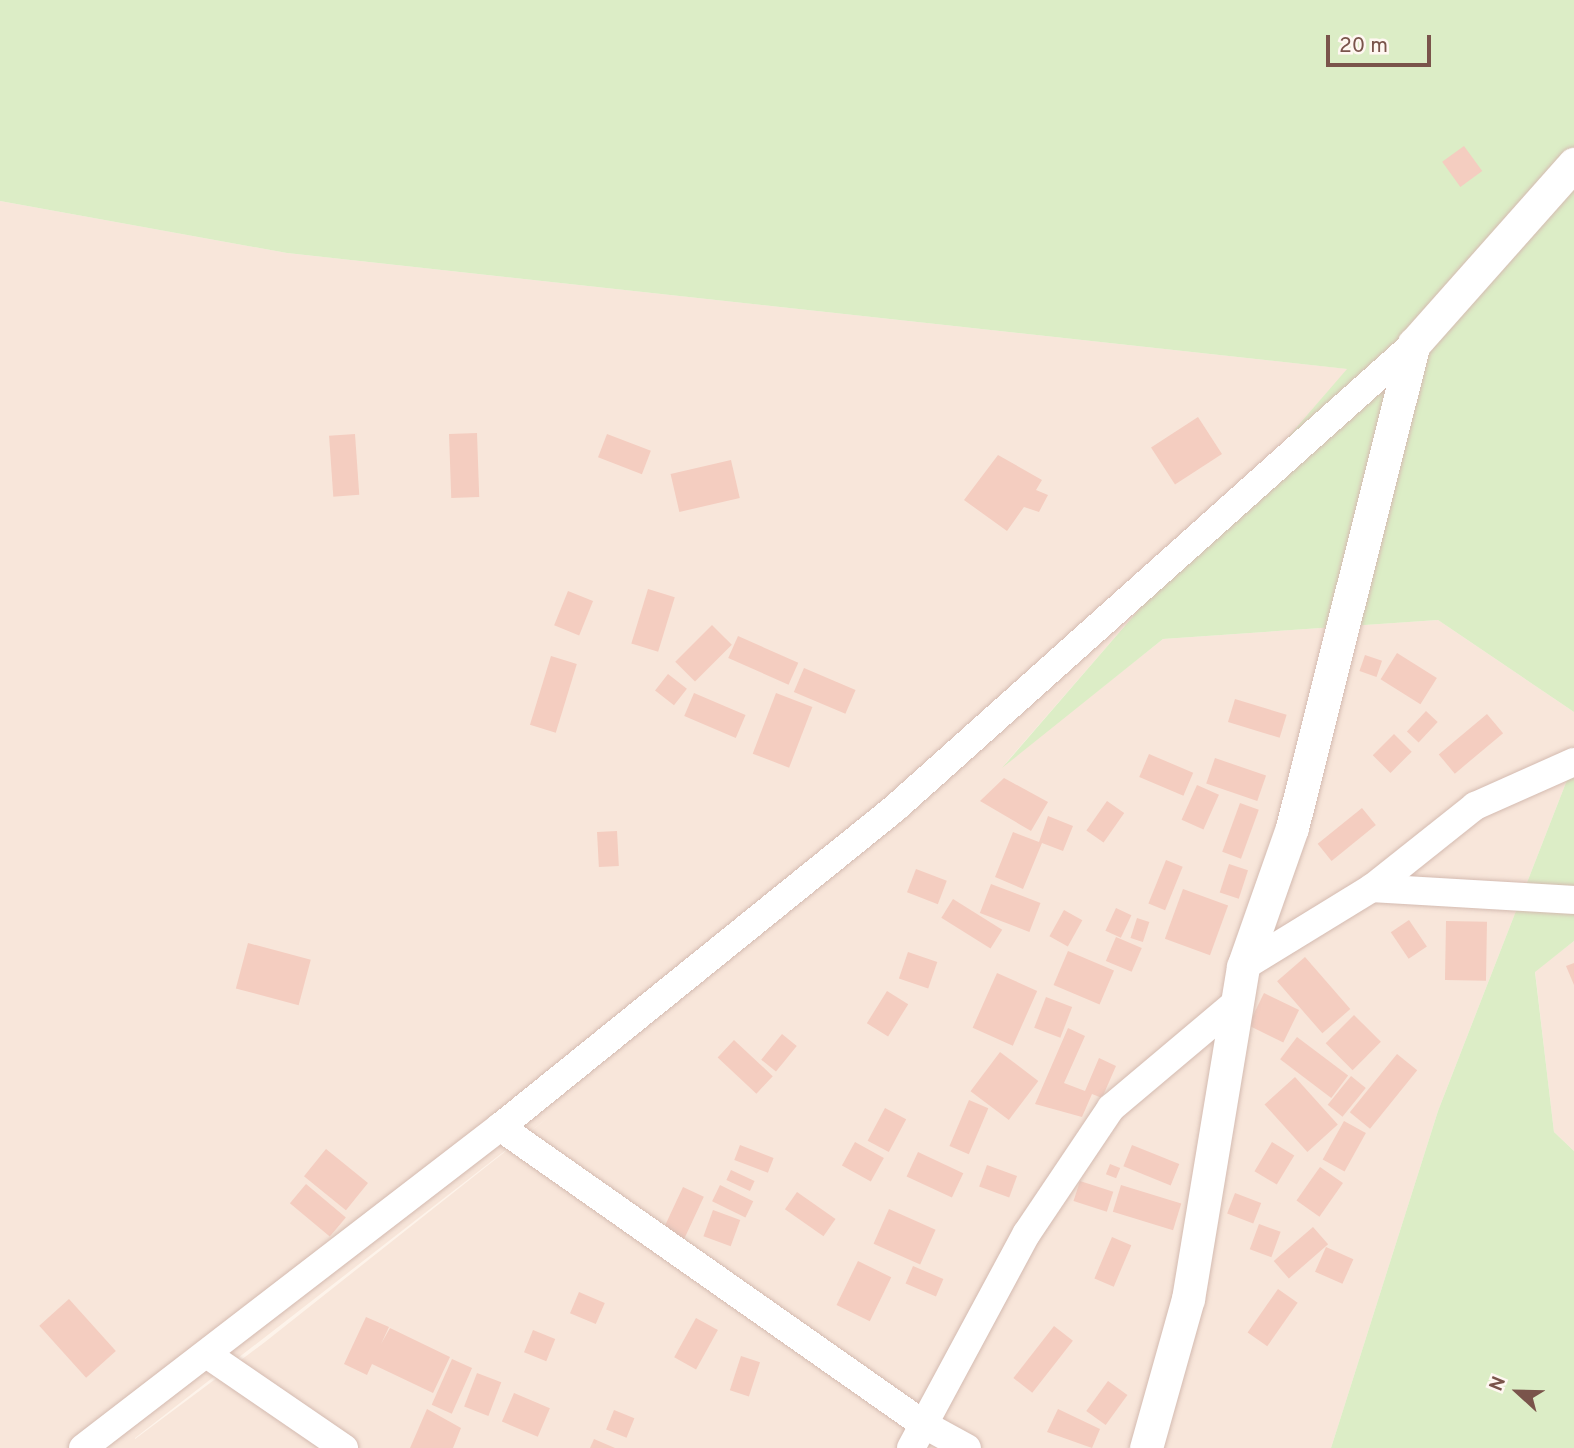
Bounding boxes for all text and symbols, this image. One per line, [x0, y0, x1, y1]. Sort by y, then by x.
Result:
scale bar [1329, 21, 1434, 65]
text: 20 m [1339, 33, 1388, 60]
north arrow [1483, 1357, 1553, 1427]
text: N [1485, 1373, 1512, 1395]

